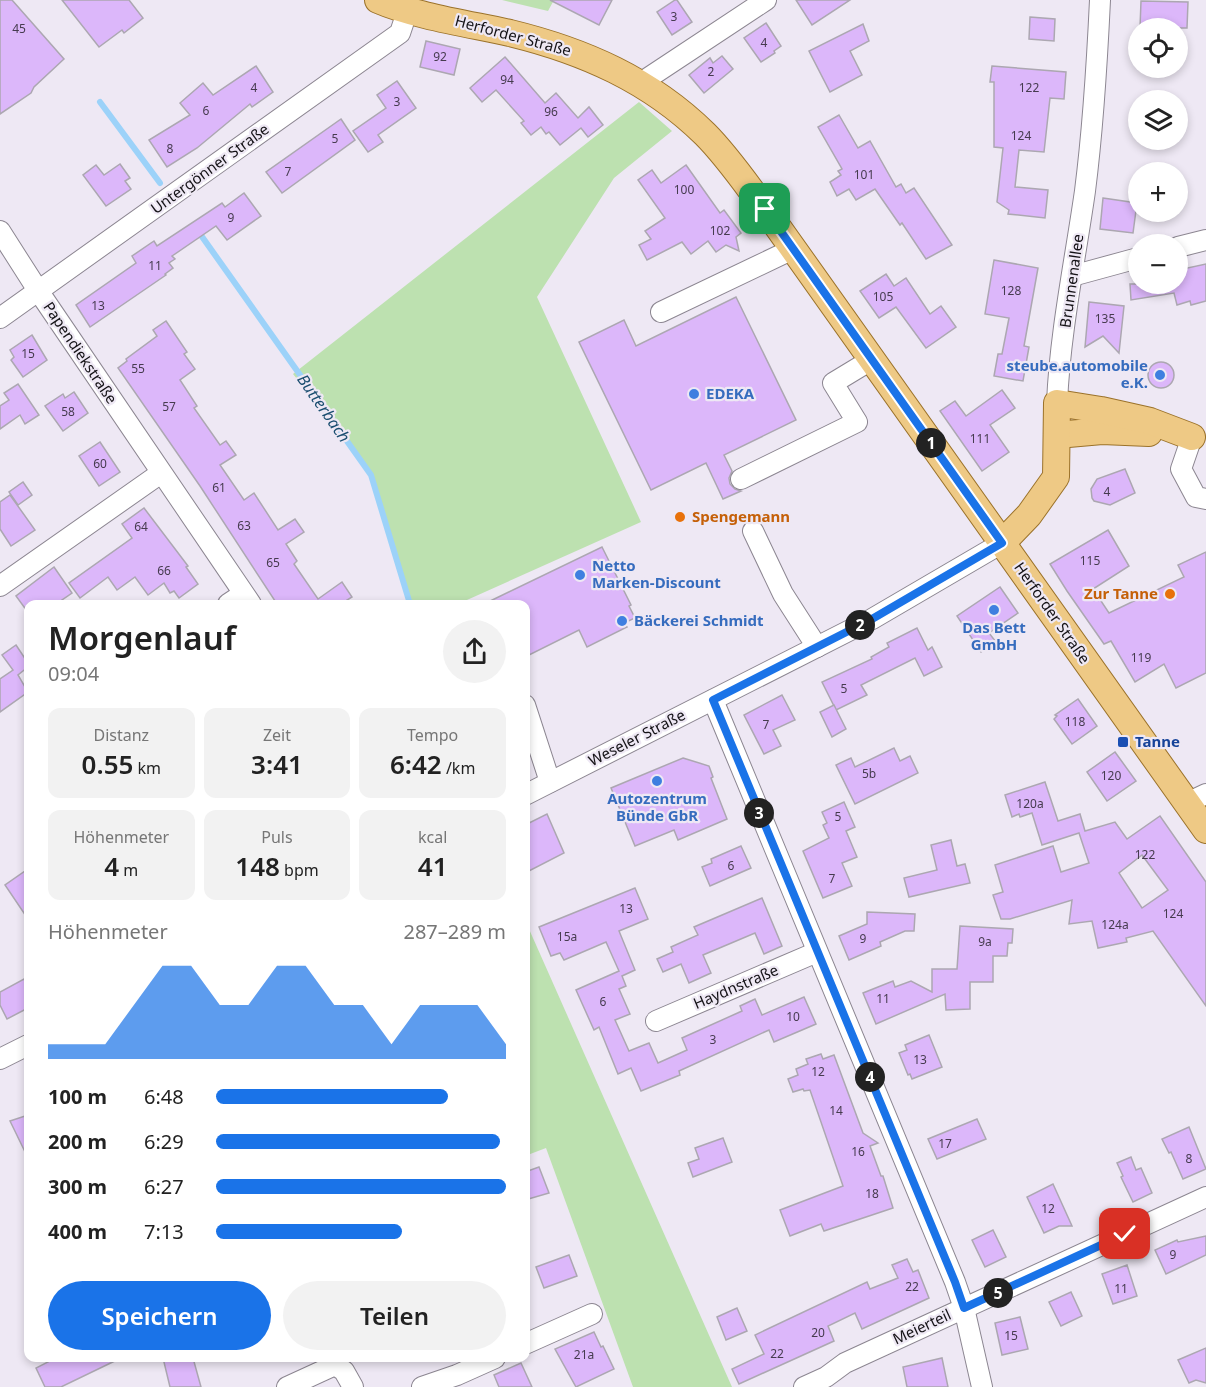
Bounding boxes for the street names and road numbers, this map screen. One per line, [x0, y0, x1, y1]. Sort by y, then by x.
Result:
street label: Herforder Straße [453, 10, 574, 60]
street label: Untergönner Straße [146, 119, 273, 218]
street label: Brunnenallee [1055, 233, 1087, 329]
street label: Papendiekstraße [39, 298, 122, 407]
street label: Herforder Straße [1010, 558, 1095, 667]
street label: Weseler Straße [585, 704, 688, 770]
street label: Haydnstraße [690, 959, 781, 1013]
street label: Meierteil [889, 1304, 954, 1348]

